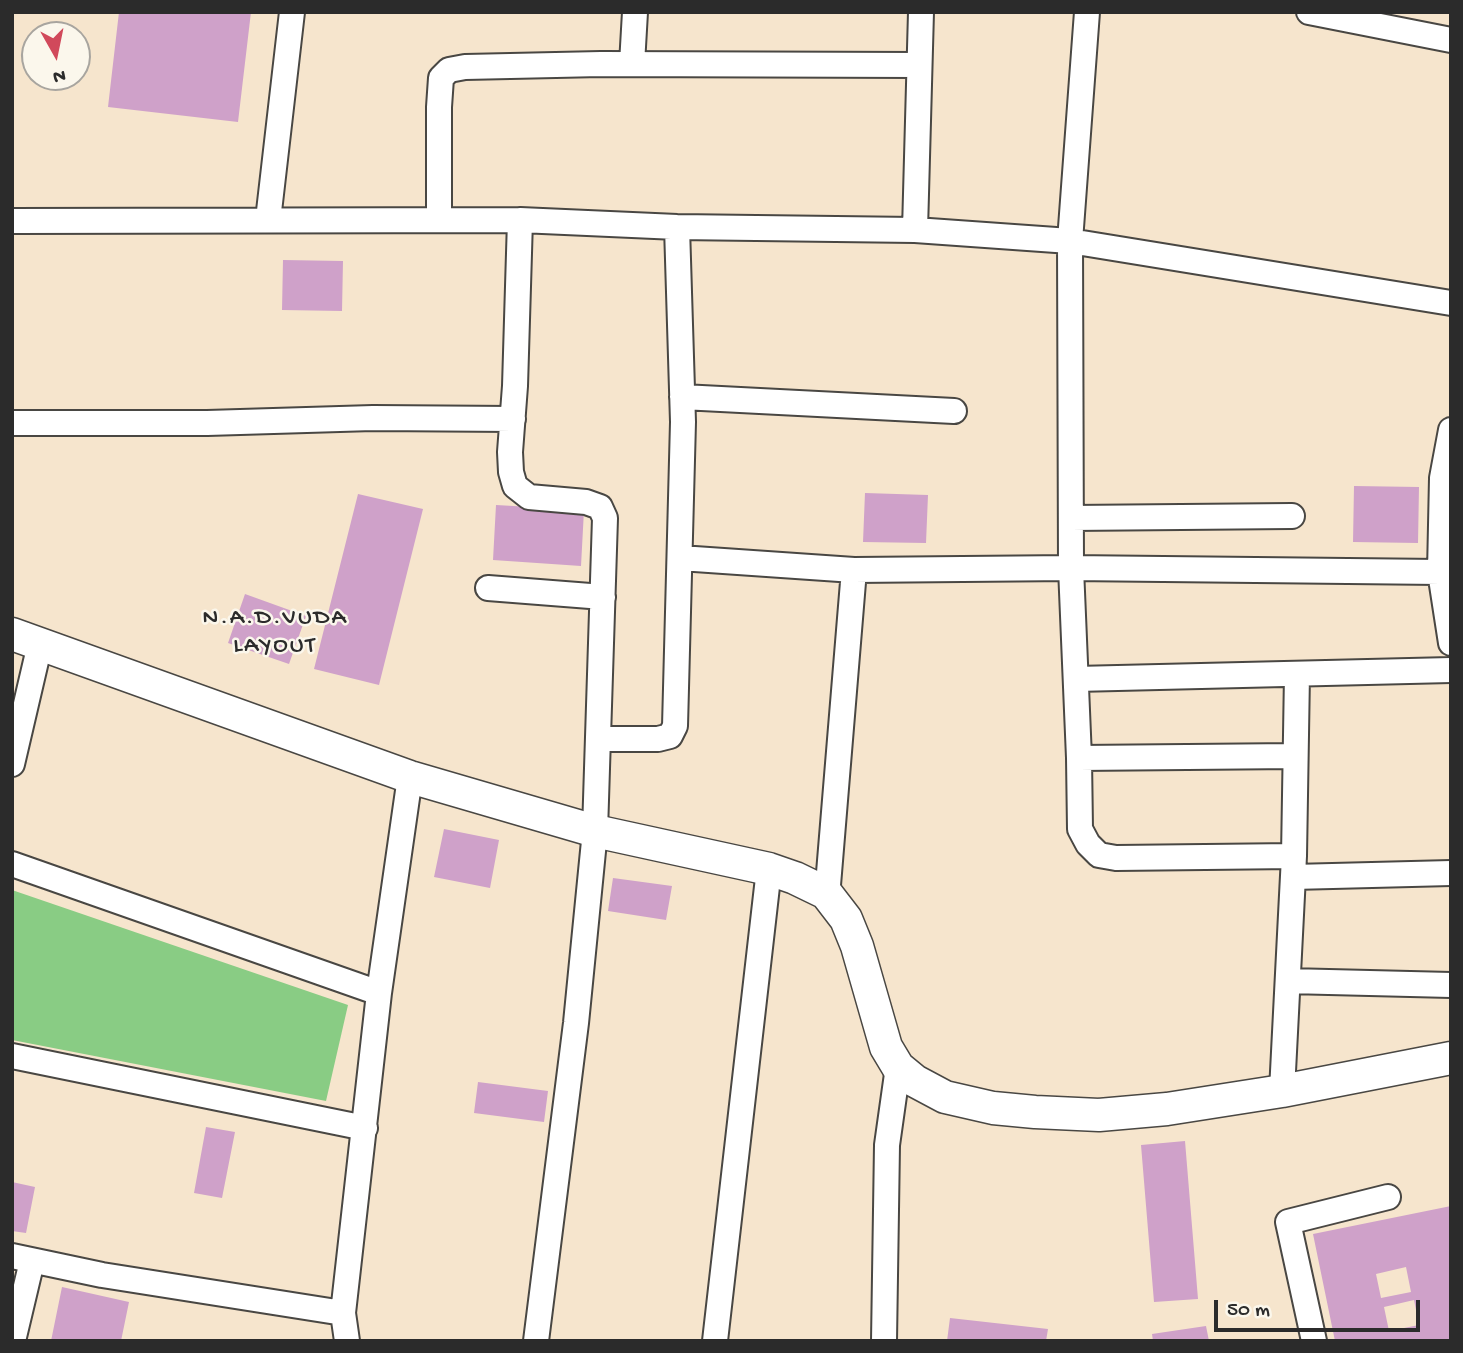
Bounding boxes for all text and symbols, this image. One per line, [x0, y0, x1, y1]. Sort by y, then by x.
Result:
north arrow [21, 21, 91, 91]
text: N [51, 63, 67, 88]
district label: N.A.D.VUDA LAYOUT [204, 605, 346, 661]
scale bar [1218, 1286, 1424, 1330]
text: 50 m [1227, 1299, 1270, 1324]

